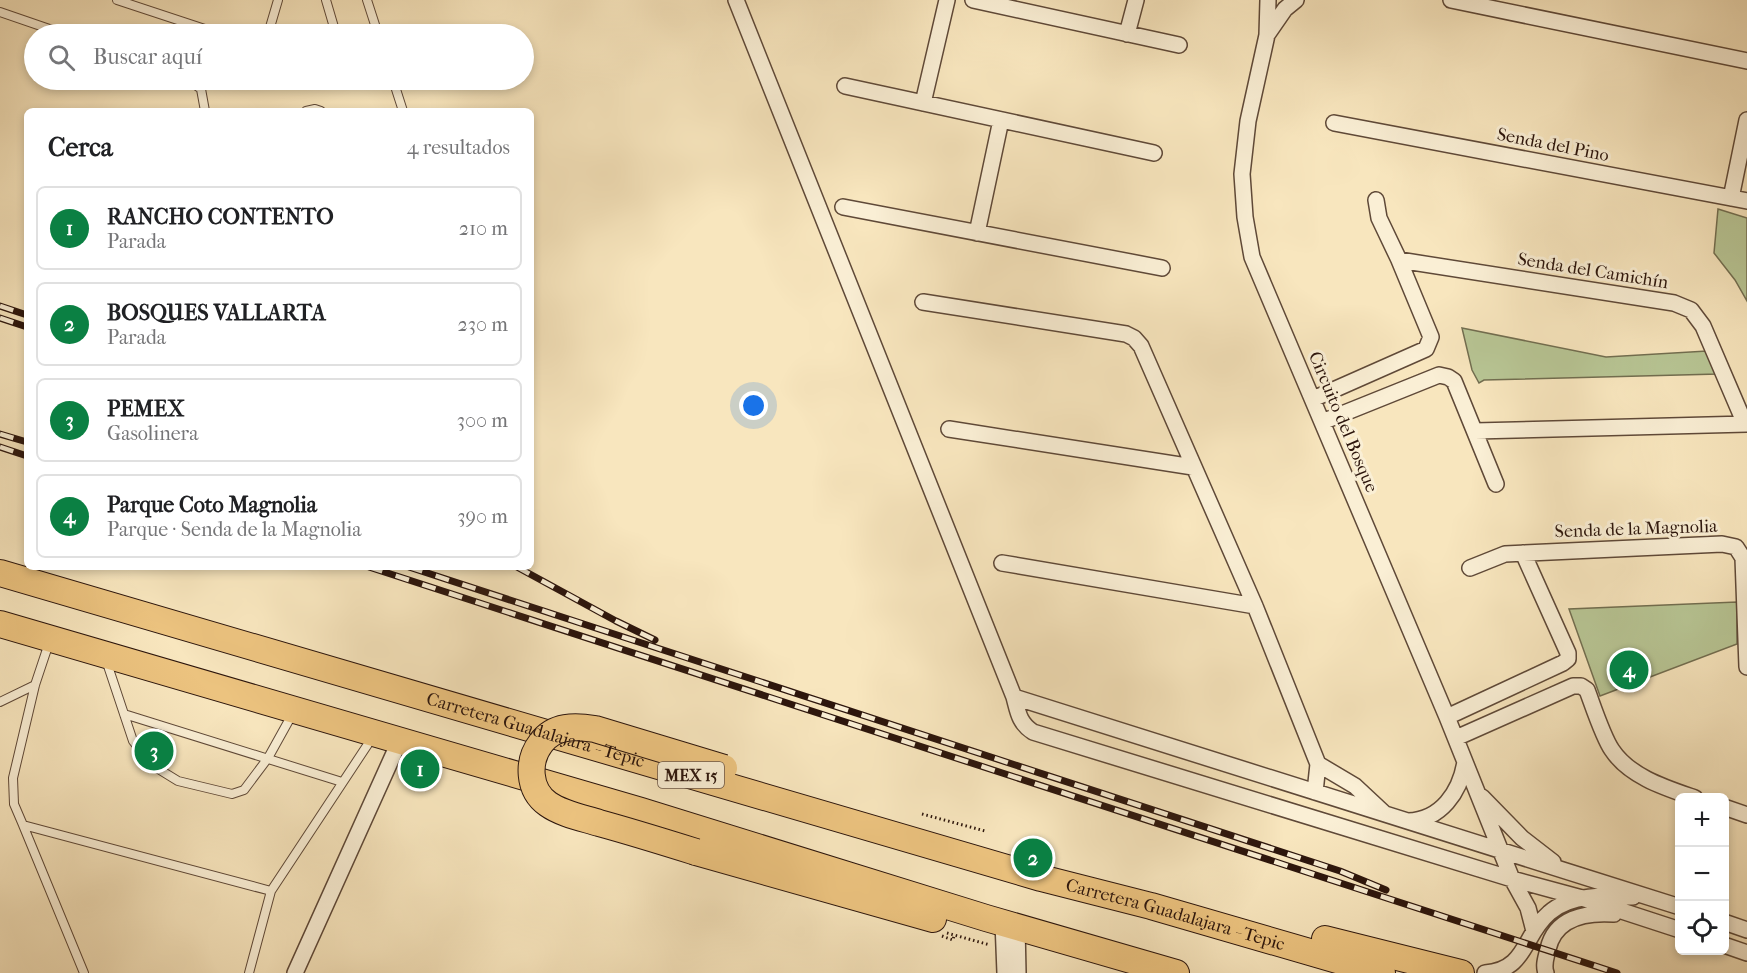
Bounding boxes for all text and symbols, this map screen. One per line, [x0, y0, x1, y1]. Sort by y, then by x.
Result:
search box [24, 24, 534, 90]
icon: search [45, 41, 78, 74]
text: Buscar aquí [93, 44, 202, 70]
street label: Senda del Pino [1495, 124, 1611, 166]
text: Cerca [48, 132, 113, 163]
text: 4 resultados [407, 136, 510, 159]
text: RANCHO CONTENTO [107, 204, 334, 230]
text: 1 [66, 217, 73, 240]
text: 210 m [459, 217, 508, 240]
text: Parada [107, 230, 166, 253]
street label: Senda del Camichín [1516, 249, 1670, 293]
text: BOSQUES VALLARTA [107, 300, 326, 326]
text: 2 [64, 313, 75, 336]
text: 230 m [458, 313, 508, 336]
text: Parada [107, 326, 166, 349]
street label: Circuito del Bosque [1304, 348, 1382, 496]
your location [739, 391, 768, 420]
text: PEMEX [107, 396, 184, 422]
text: 3 [65, 409, 74, 432]
text: 300 m [457, 409, 508, 432]
text: Gasolinera [107, 422, 198, 445]
text: Parque Coto Magnolia [107, 492, 317, 518]
text: 4 [64, 505, 75, 528]
text: 390 m [457, 505, 508, 528]
street label: Senda de la Magnolia [1554, 516, 1718, 542]
text: Parque · Senda de la Magnolia [107, 518, 362, 541]
pin: 4 [1610, 648, 1648, 692]
street label: Carretera Guadalajara - Tepic [424, 688, 647, 772]
pin: 3 [134, 728, 174, 774]
pin: 1 [400, 746, 440, 792]
road number: MEX 15 [658, 762, 724, 788]
map controls [1675, 793, 1729, 955]
button: + [1675, 793, 1729, 847]
pin: 2 [1014, 836, 1052, 880]
button: − [1675, 847, 1729, 901]
street label: Carretera Guadalajara - Tepic [1064, 874, 1287, 955]
button: locate [1675, 901, 1729, 955]

